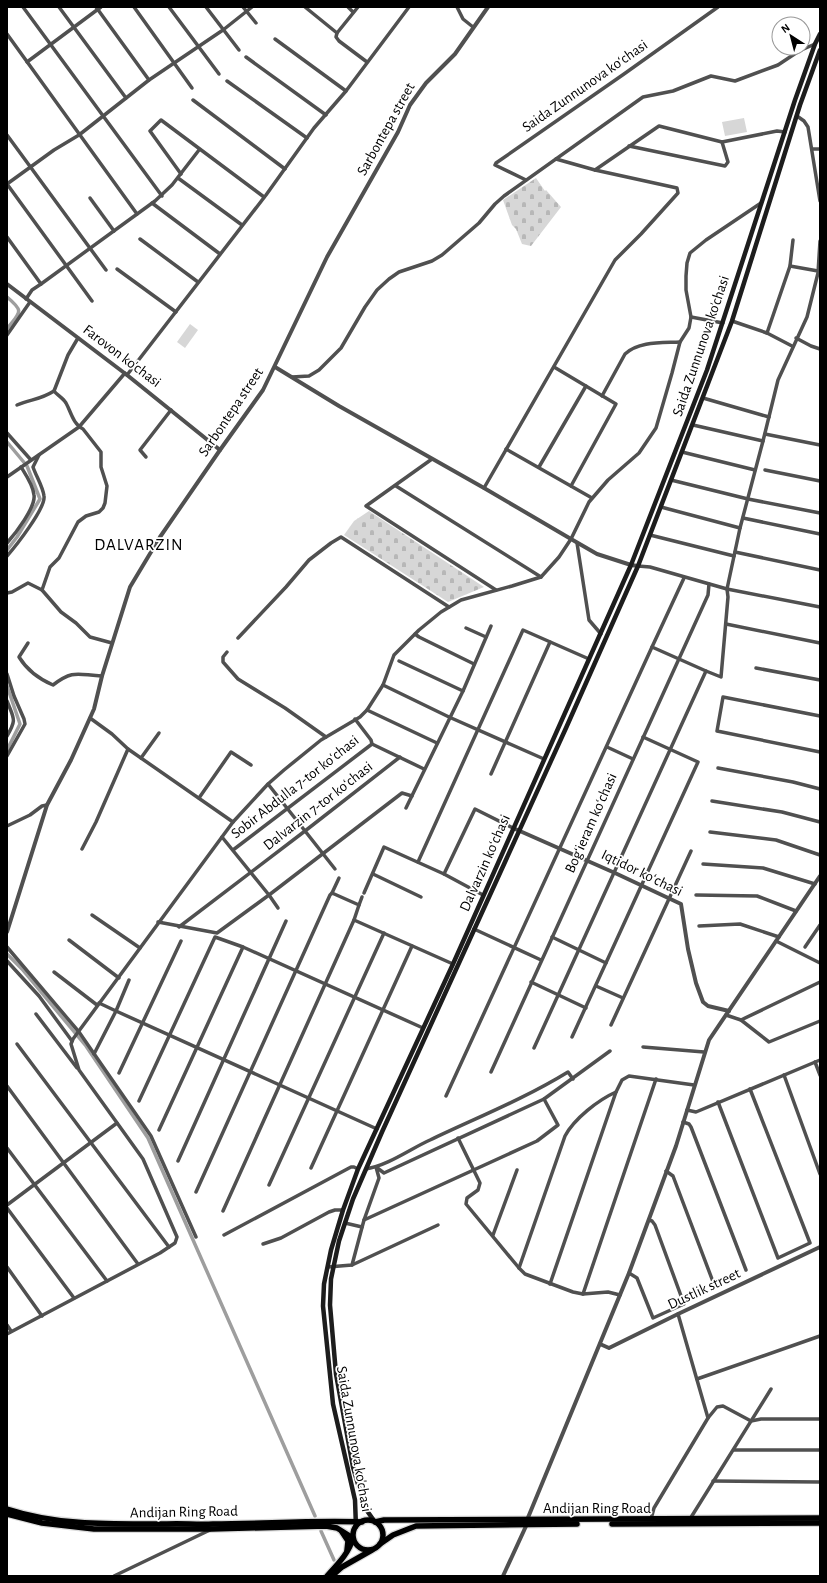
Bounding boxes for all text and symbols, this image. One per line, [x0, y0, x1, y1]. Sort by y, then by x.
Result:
north arrow [771, 16, 811, 56]
text: N [779, 22, 792, 35]
street label: Saida Zunnunova koʻchasi [520, 37, 650, 135]
street label: Sarbontepa street [354, 80, 418, 178]
street label: Saida Zunnunova ko'chasi [670, 274, 732, 418]
street label: Farovon ko'chasi [80, 322, 164, 390]
street label: Sarbontepa street [196, 365, 266, 459]
district label: DALVARZIN [94, 536, 184, 553]
street label: Sobir Abdulla 7-tor koʻchasi [228, 733, 362, 841]
street label: Dalvarzin 7-tor koʻchasi [261, 759, 375, 853]
street label: Bogʻieram koʻchasi [562, 771, 620, 875]
street label: Dalvarzin koʻchasi [457, 812, 513, 914]
street label: Iqtidor koʻchasi [599, 847, 685, 899]
street label: Dustlik street [665, 1266, 743, 1312]
street label: Saida Zunnunova ko'chasi [334, 1365, 374, 1513]
street label: Andijan Ring Road [543, 1501, 651, 1516]
street label: Andijan Ring Road [130, 1504, 238, 1520]

